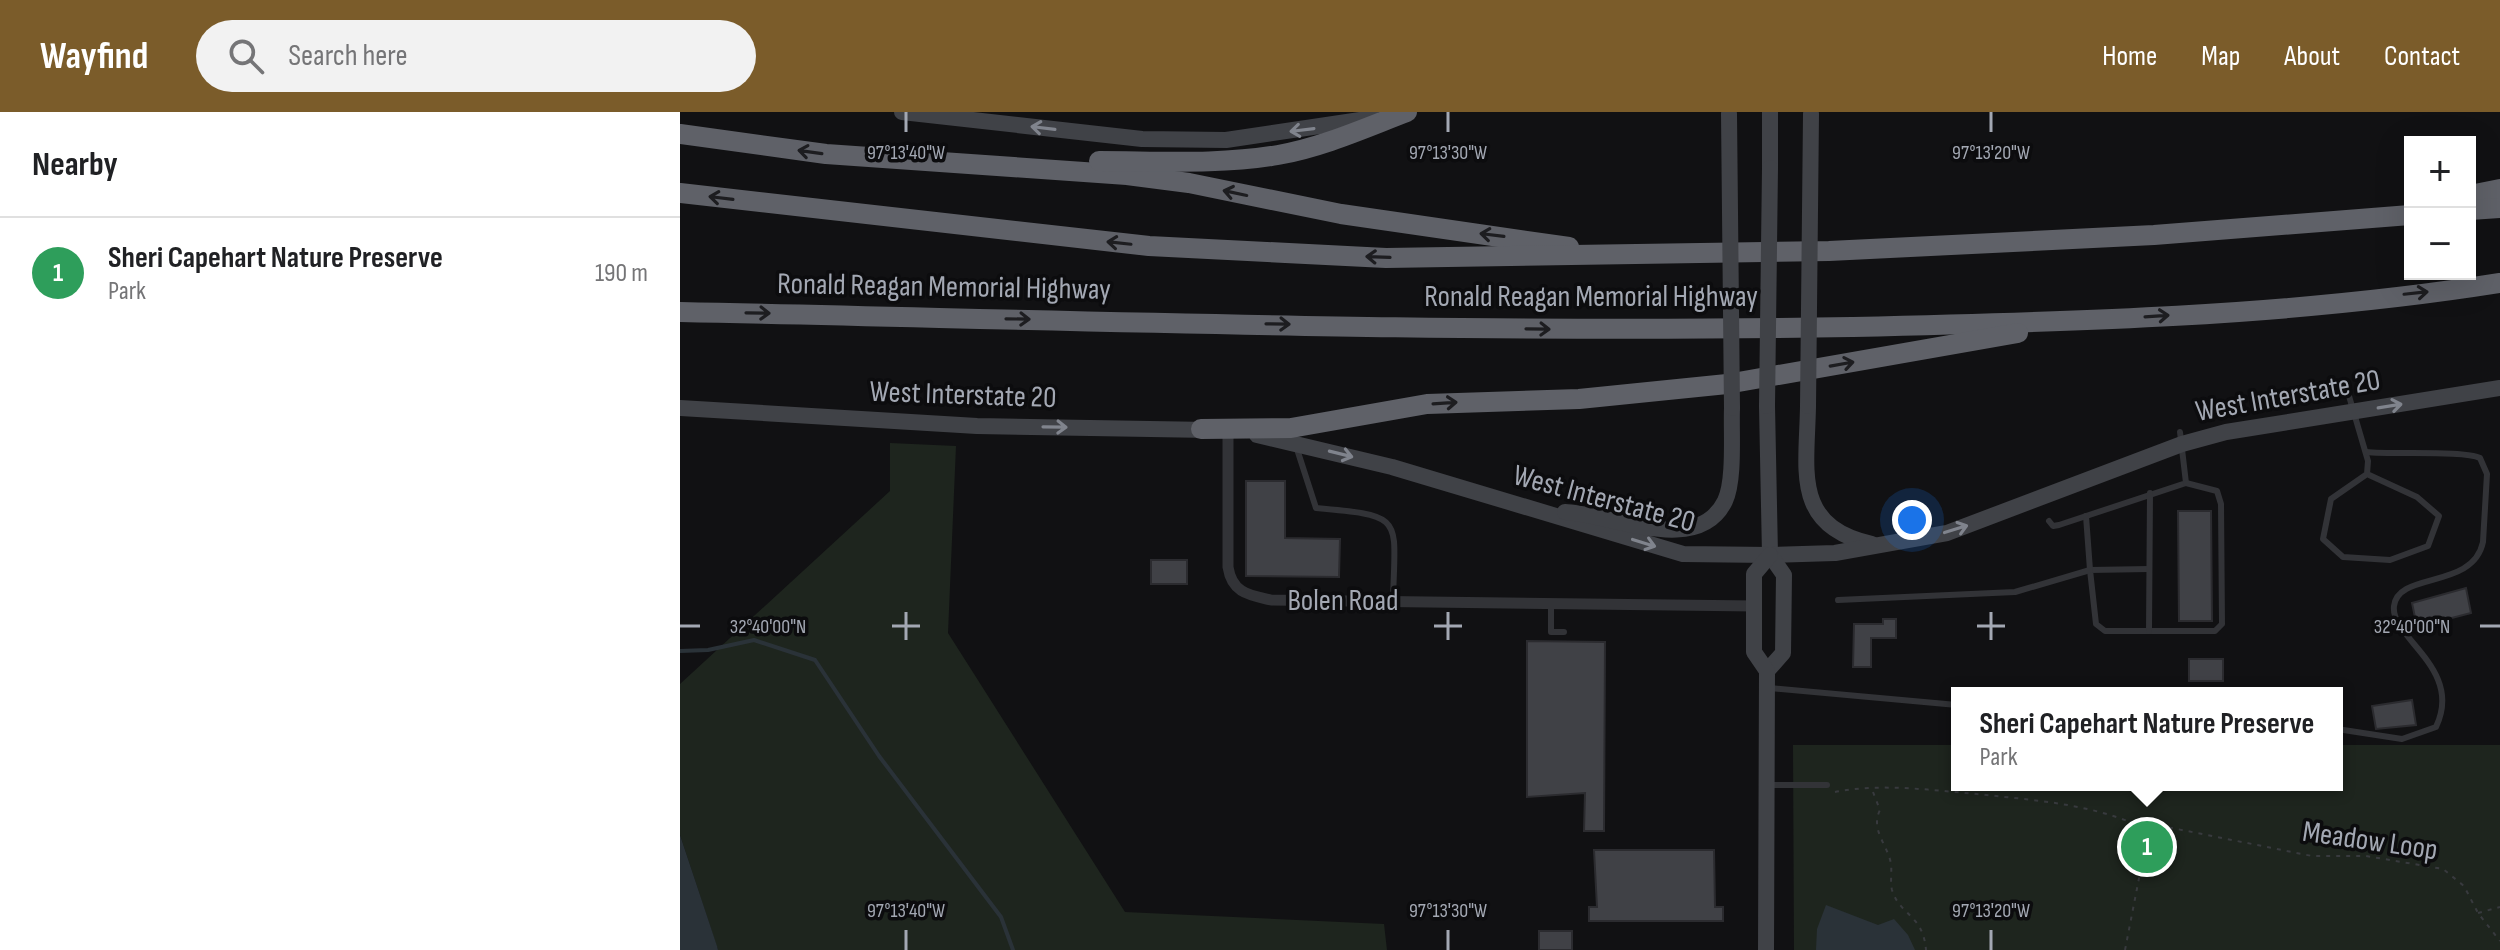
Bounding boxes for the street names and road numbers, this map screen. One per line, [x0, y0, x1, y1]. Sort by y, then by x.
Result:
street label: Ronald Reagan Memorial Highway [777, 266, 1112, 308]
street label: Ronald Reagan Memorial Highway [1424, 279, 1758, 315]
street label: West Interstate 20 [2193, 362, 2383, 430]
street label: West Interstate 20 [869, 374, 1057, 416]
street label: West Interstate 20 [1509, 457, 1699, 541]
street label: Bolen Road [1287, 583, 1399, 619]
street label: Meadow Loop [2300, 814, 2440, 868]

